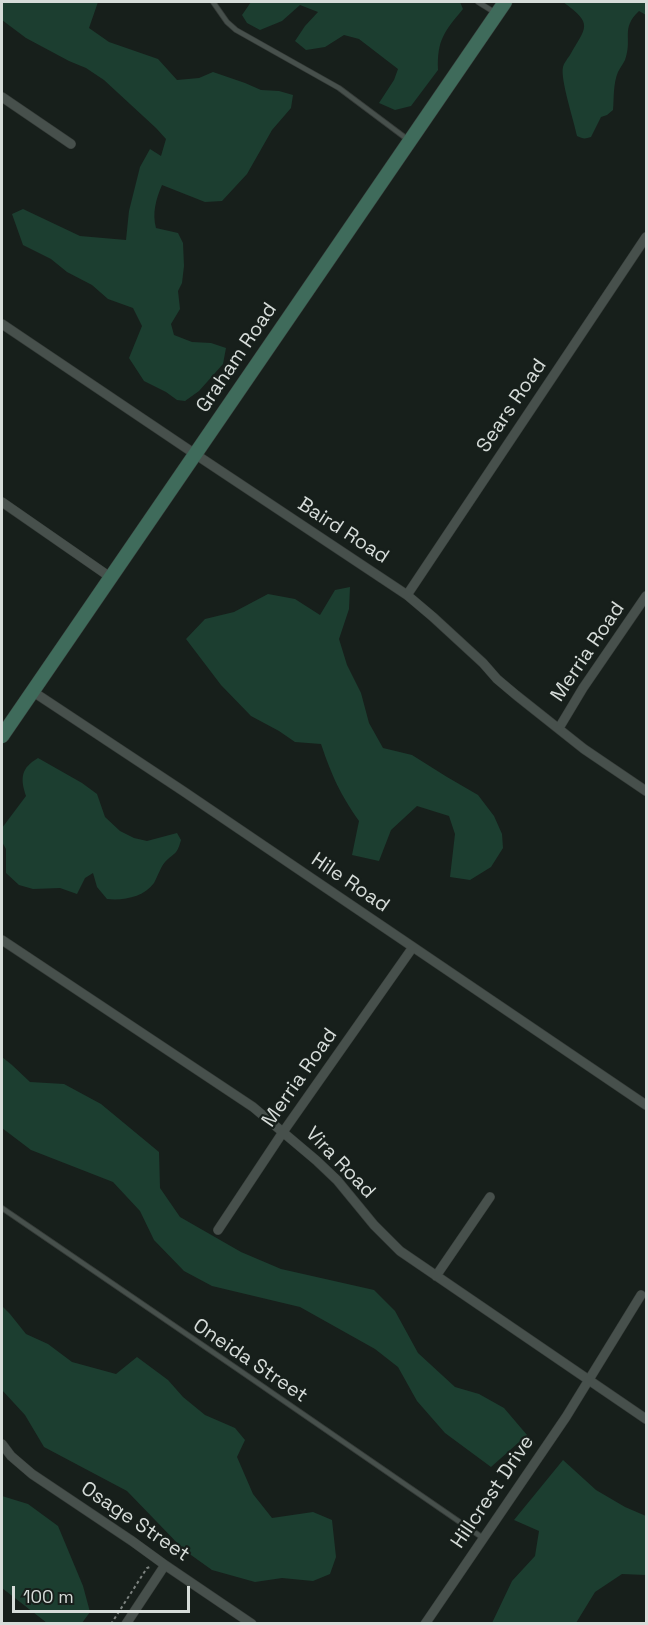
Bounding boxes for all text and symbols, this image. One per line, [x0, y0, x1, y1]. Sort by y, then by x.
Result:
street label: Graham Road [192, 299, 282, 417]
street label: Sears Road [472, 355, 552, 457]
street label: Baird Road [293, 493, 393, 569]
street label: Merria Road [546, 598, 630, 706]
street label: Hile Road [306, 848, 394, 918]
street label: Merria Road [257, 1024, 343, 1132]
street label: Vira Road [300, 1122, 380, 1204]
street label: Oneida Street [188, 1314, 312, 1408]
street label: Hillcrest Drive [446, 1431, 540, 1553]
street label: Osage Street [76, 1477, 194, 1567]
scale bar [15, 1574, 194, 1612]
text: 100 m [23, 1585, 74, 1608]

